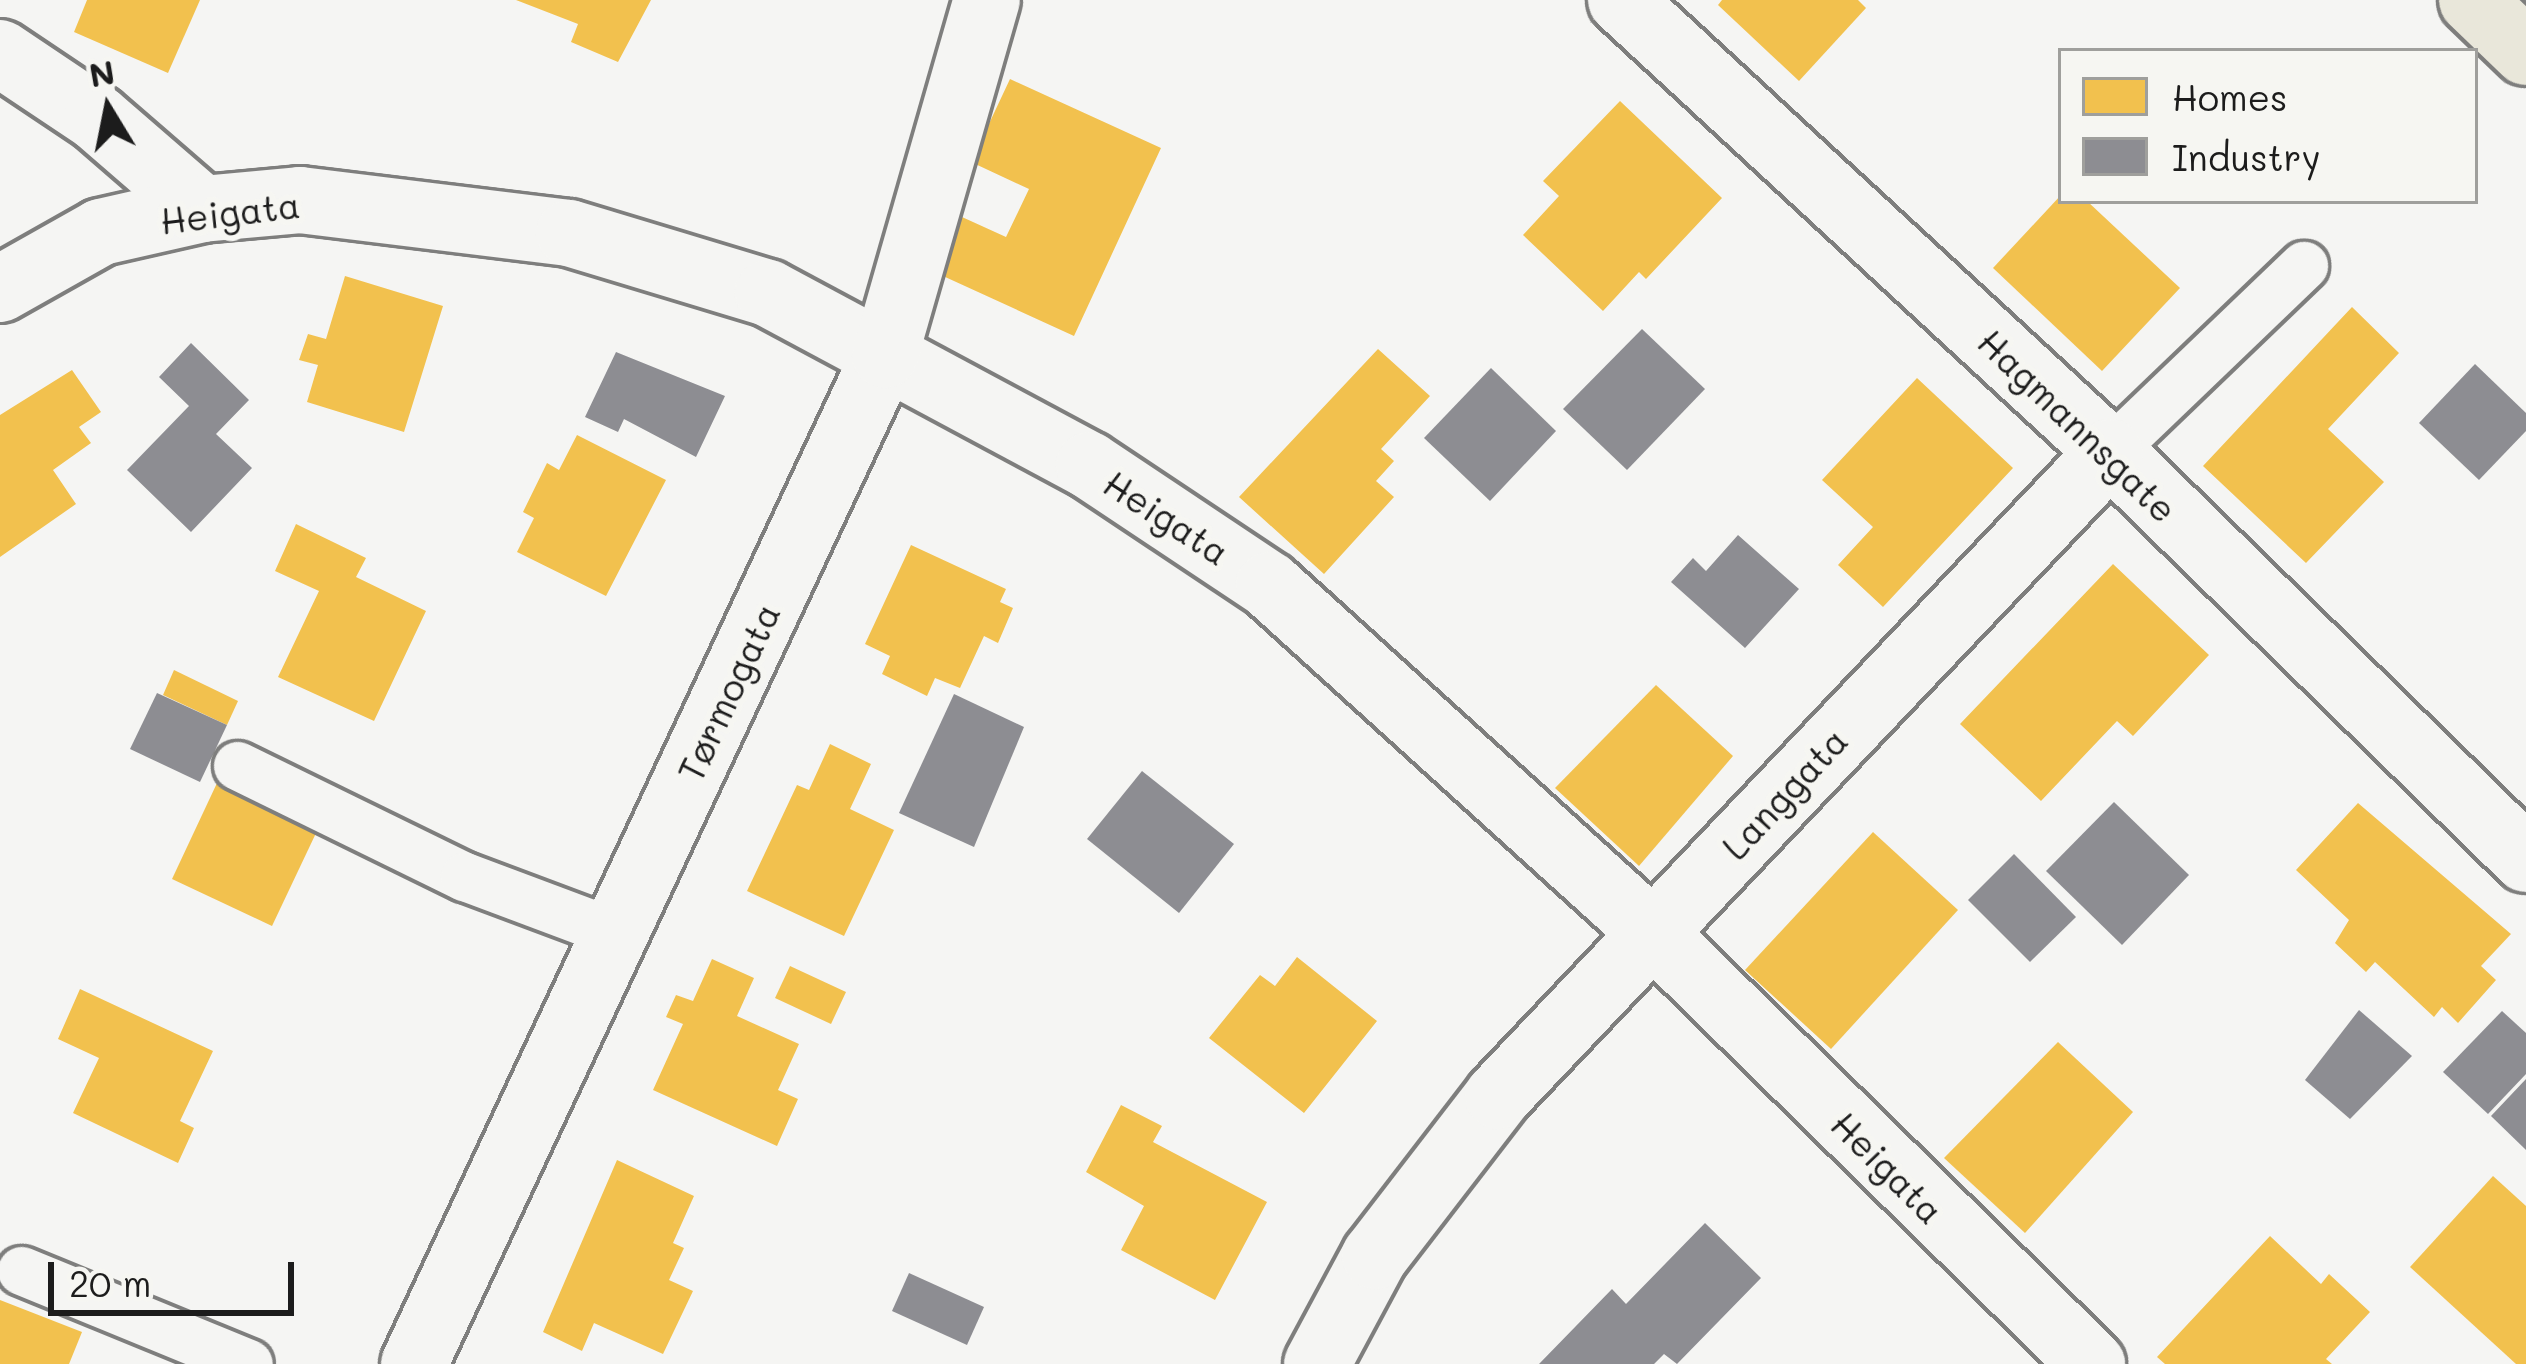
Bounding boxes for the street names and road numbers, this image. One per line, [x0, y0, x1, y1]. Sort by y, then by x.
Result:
street label: Heigata [158, 182, 302, 242]
street label: Hagmannsgate [1970, 320, 2186, 530]
street label: Heigata [1096, 461, 1238, 573]
street label: Tørmogata [668, 596, 788, 788]
street label: Langgata [1712, 718, 1856, 868]
street label: Heigata [1823, 1102, 1953, 1232]

